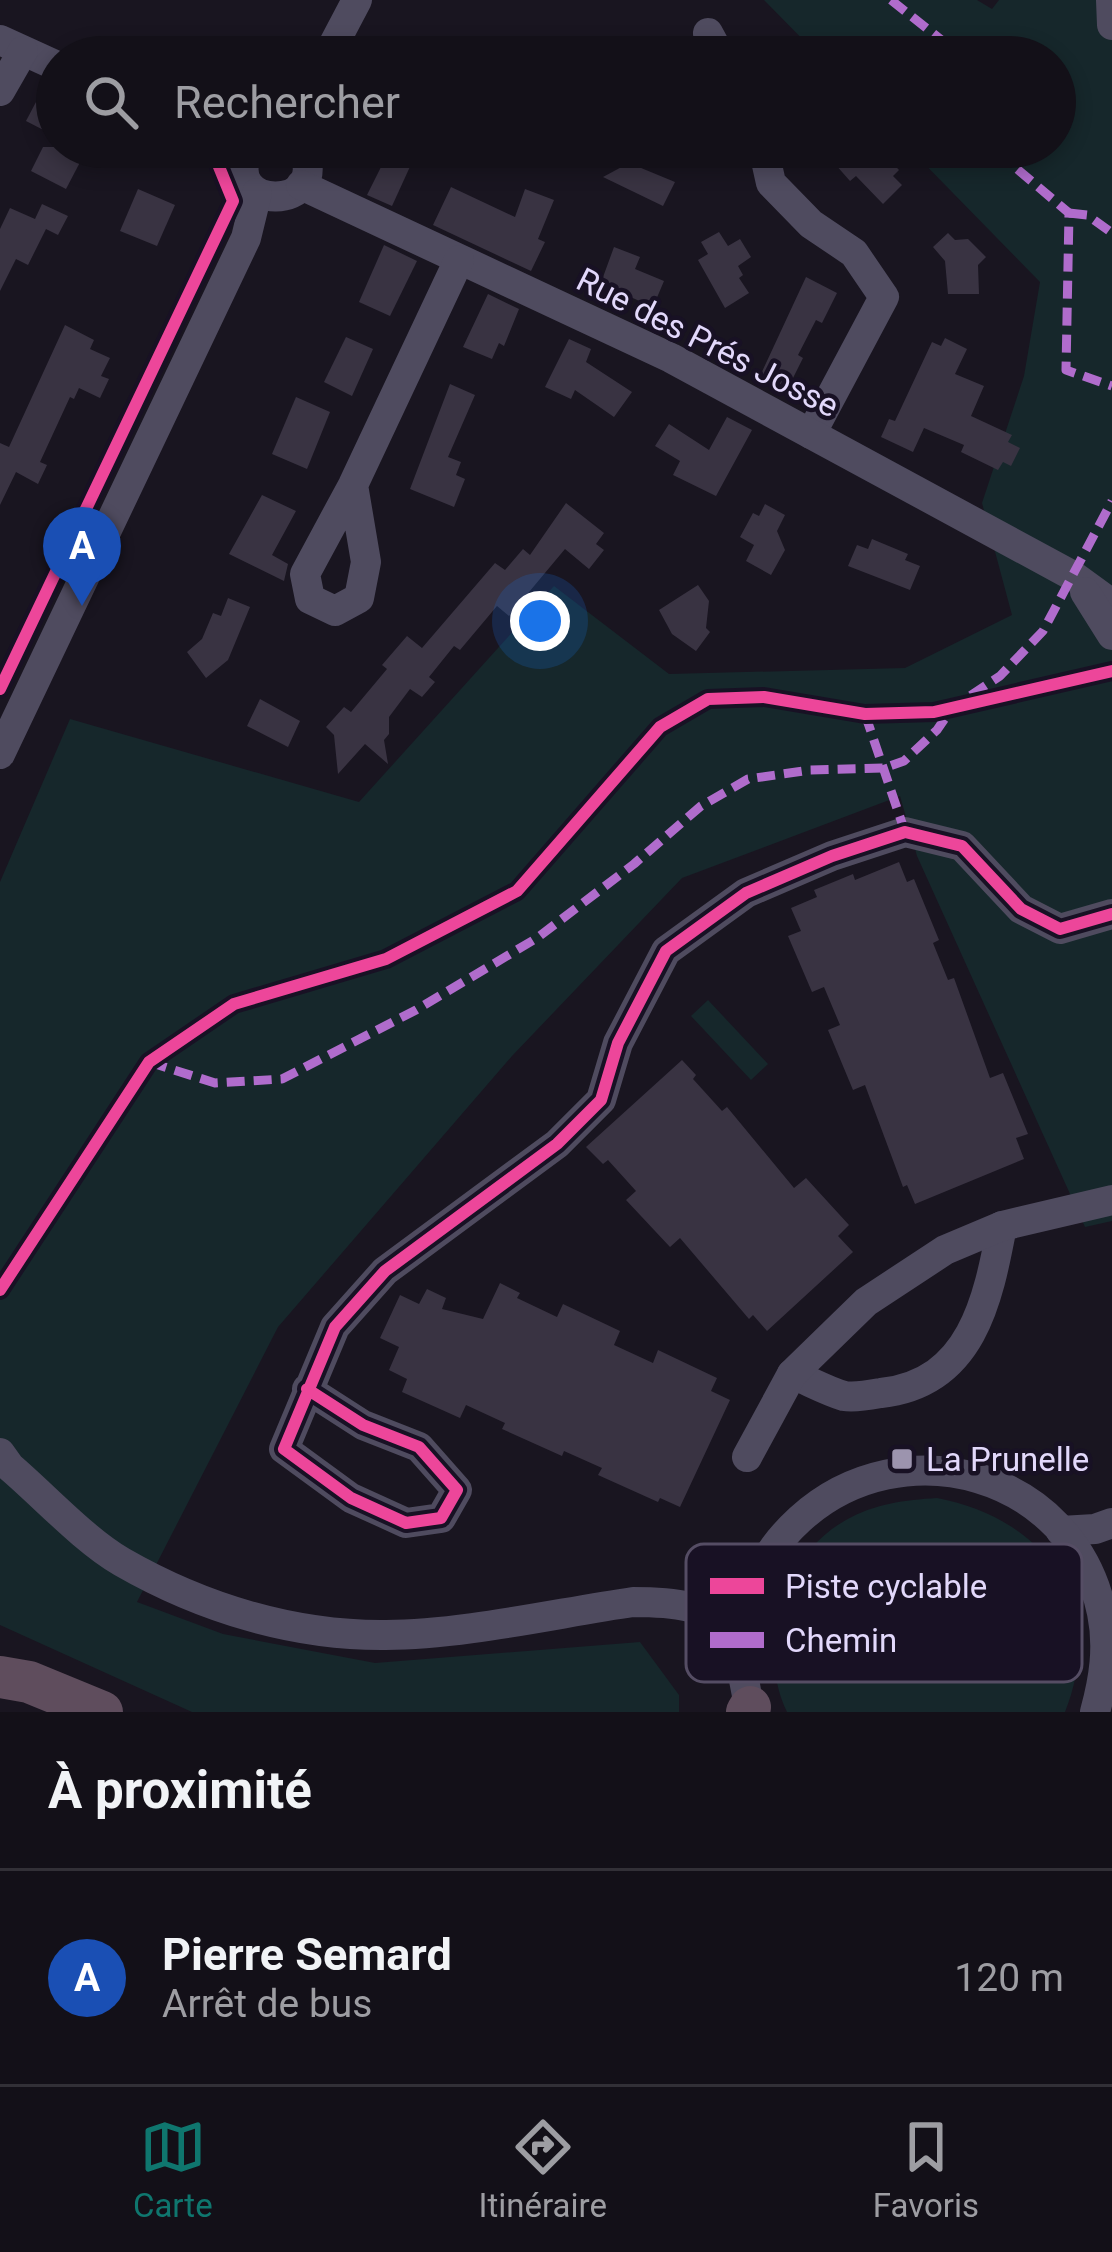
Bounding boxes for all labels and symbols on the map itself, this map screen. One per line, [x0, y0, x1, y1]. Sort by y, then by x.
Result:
street label: Rue des Prés Josse [570, 260, 845, 425]
pin: A [43, 507, 121, 606]
your location [510, 591, 570, 651]
place label: La Prunelle [926, 1440, 1089, 1479]
marker: La Prunelle [889, 1446, 915, 1472]
legend [686, 1544, 1082, 1682]
text: Piste cyclable [785, 1567, 987, 1606]
text: Chemin [785, 1621, 897, 1660]

